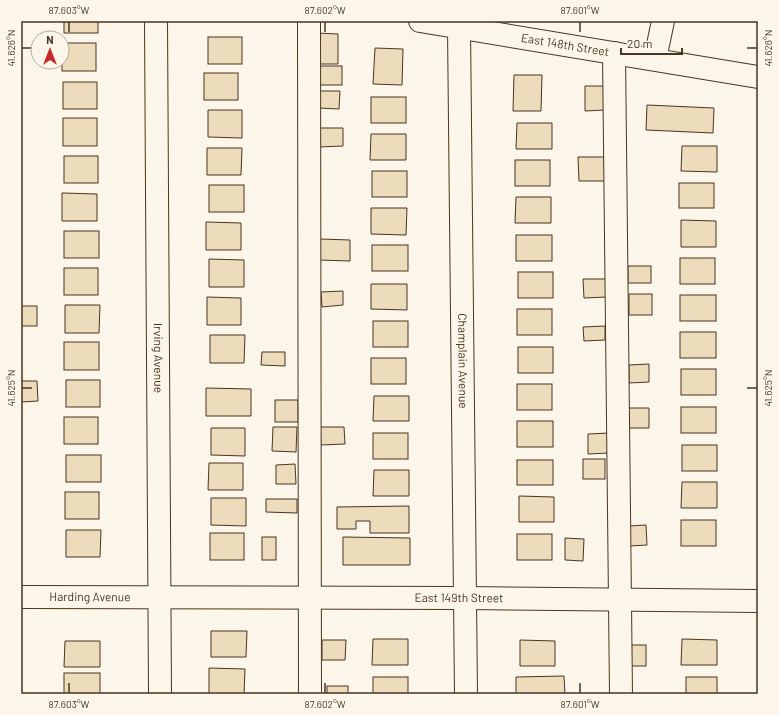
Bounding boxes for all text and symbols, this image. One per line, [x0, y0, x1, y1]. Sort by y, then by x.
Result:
text: 87.603°W [49, 4, 90, 16]
text: 87.602°W [304, 4, 346, 16]
text: 87.601°W [561, 4, 600, 16]
text: 41.626°N [5, 29, 17, 67]
text: 41.626°N [762, 29, 774, 67]
north arrow [30, 30, 70, 70]
street label: East 148th Street [520, 30, 610, 58]
scale bar [621, 30, 682, 56]
text: N [46, 33, 54, 46]
text: 20 m [627, 36, 653, 50]
street label: Champlain Avenue [456, 313, 471, 409]
street label: Irving Avenue [152, 323, 166, 393]
text: 41.625°N [5, 369, 17, 407]
text: 41.625°N [762, 369, 774, 407]
street label: Harding Avenue [49, 589, 131, 603]
street label: East 149th Street [414, 590, 504, 604]
text: 87.603°W [49, 698, 90, 710]
text: 87.602°W [304, 698, 346, 710]
text: 87.601°W [561, 698, 600, 710]

